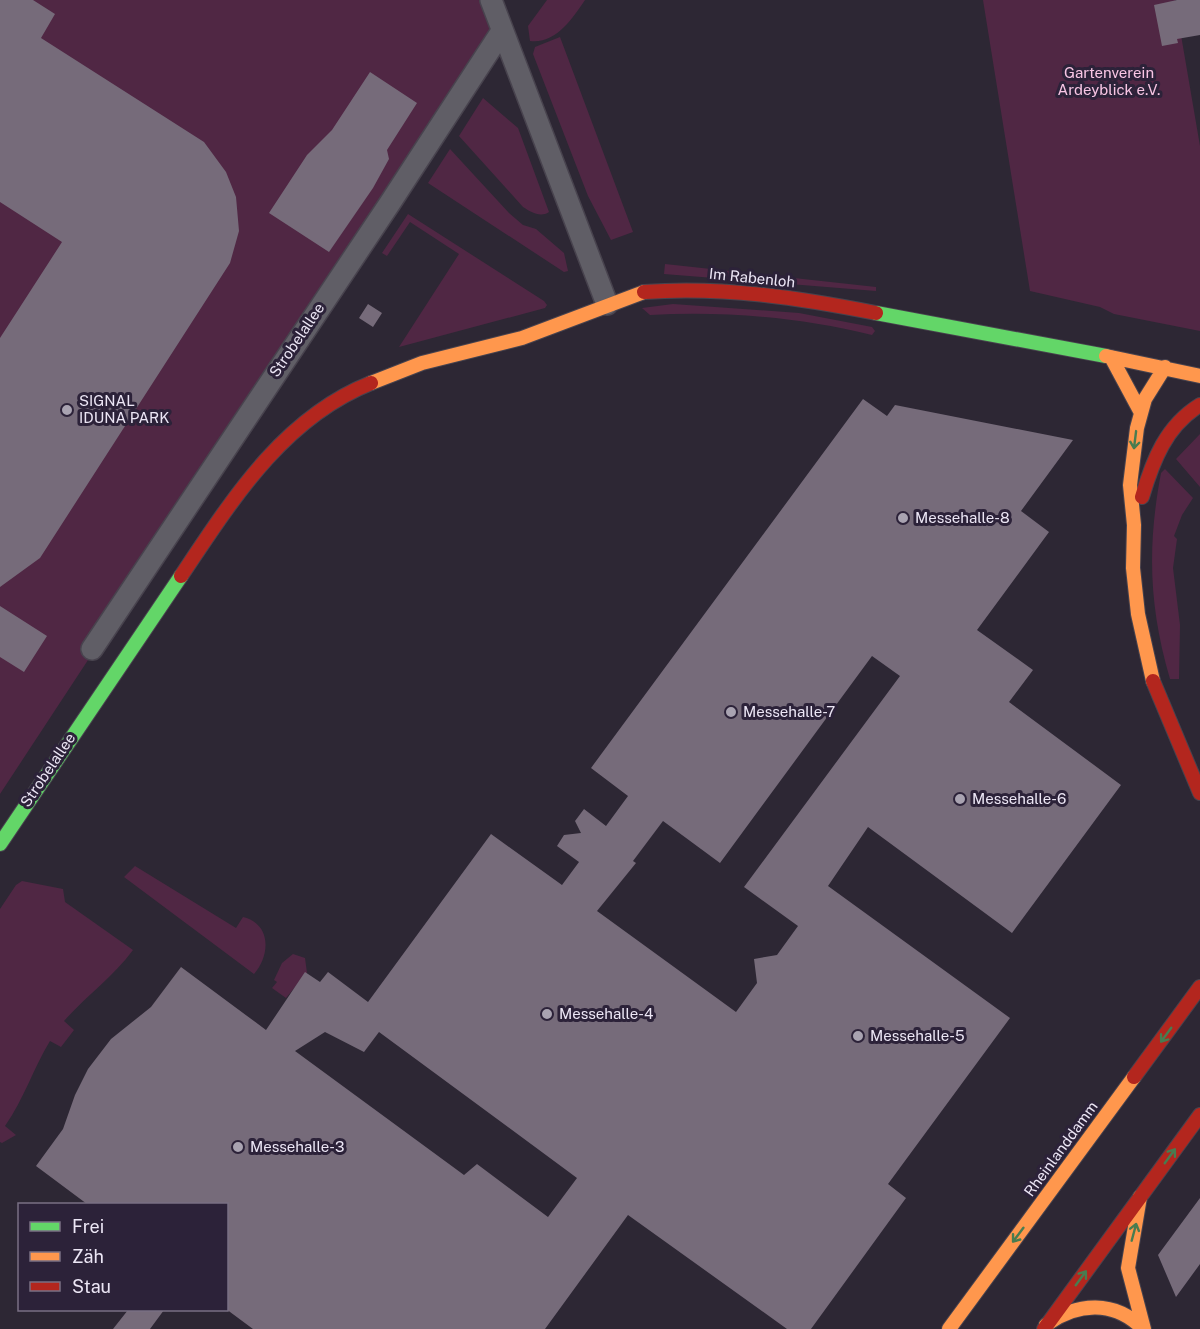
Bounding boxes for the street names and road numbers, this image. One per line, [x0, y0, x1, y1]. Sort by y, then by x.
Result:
street label: Im Rabenloh [708, 265, 796, 290]
street label: Strobelallee [266, 300, 328, 380]
street label: Strobelallee [17, 730, 79, 810]
street label: Rheinlanddamm [1020, 1098, 1101, 1200]

